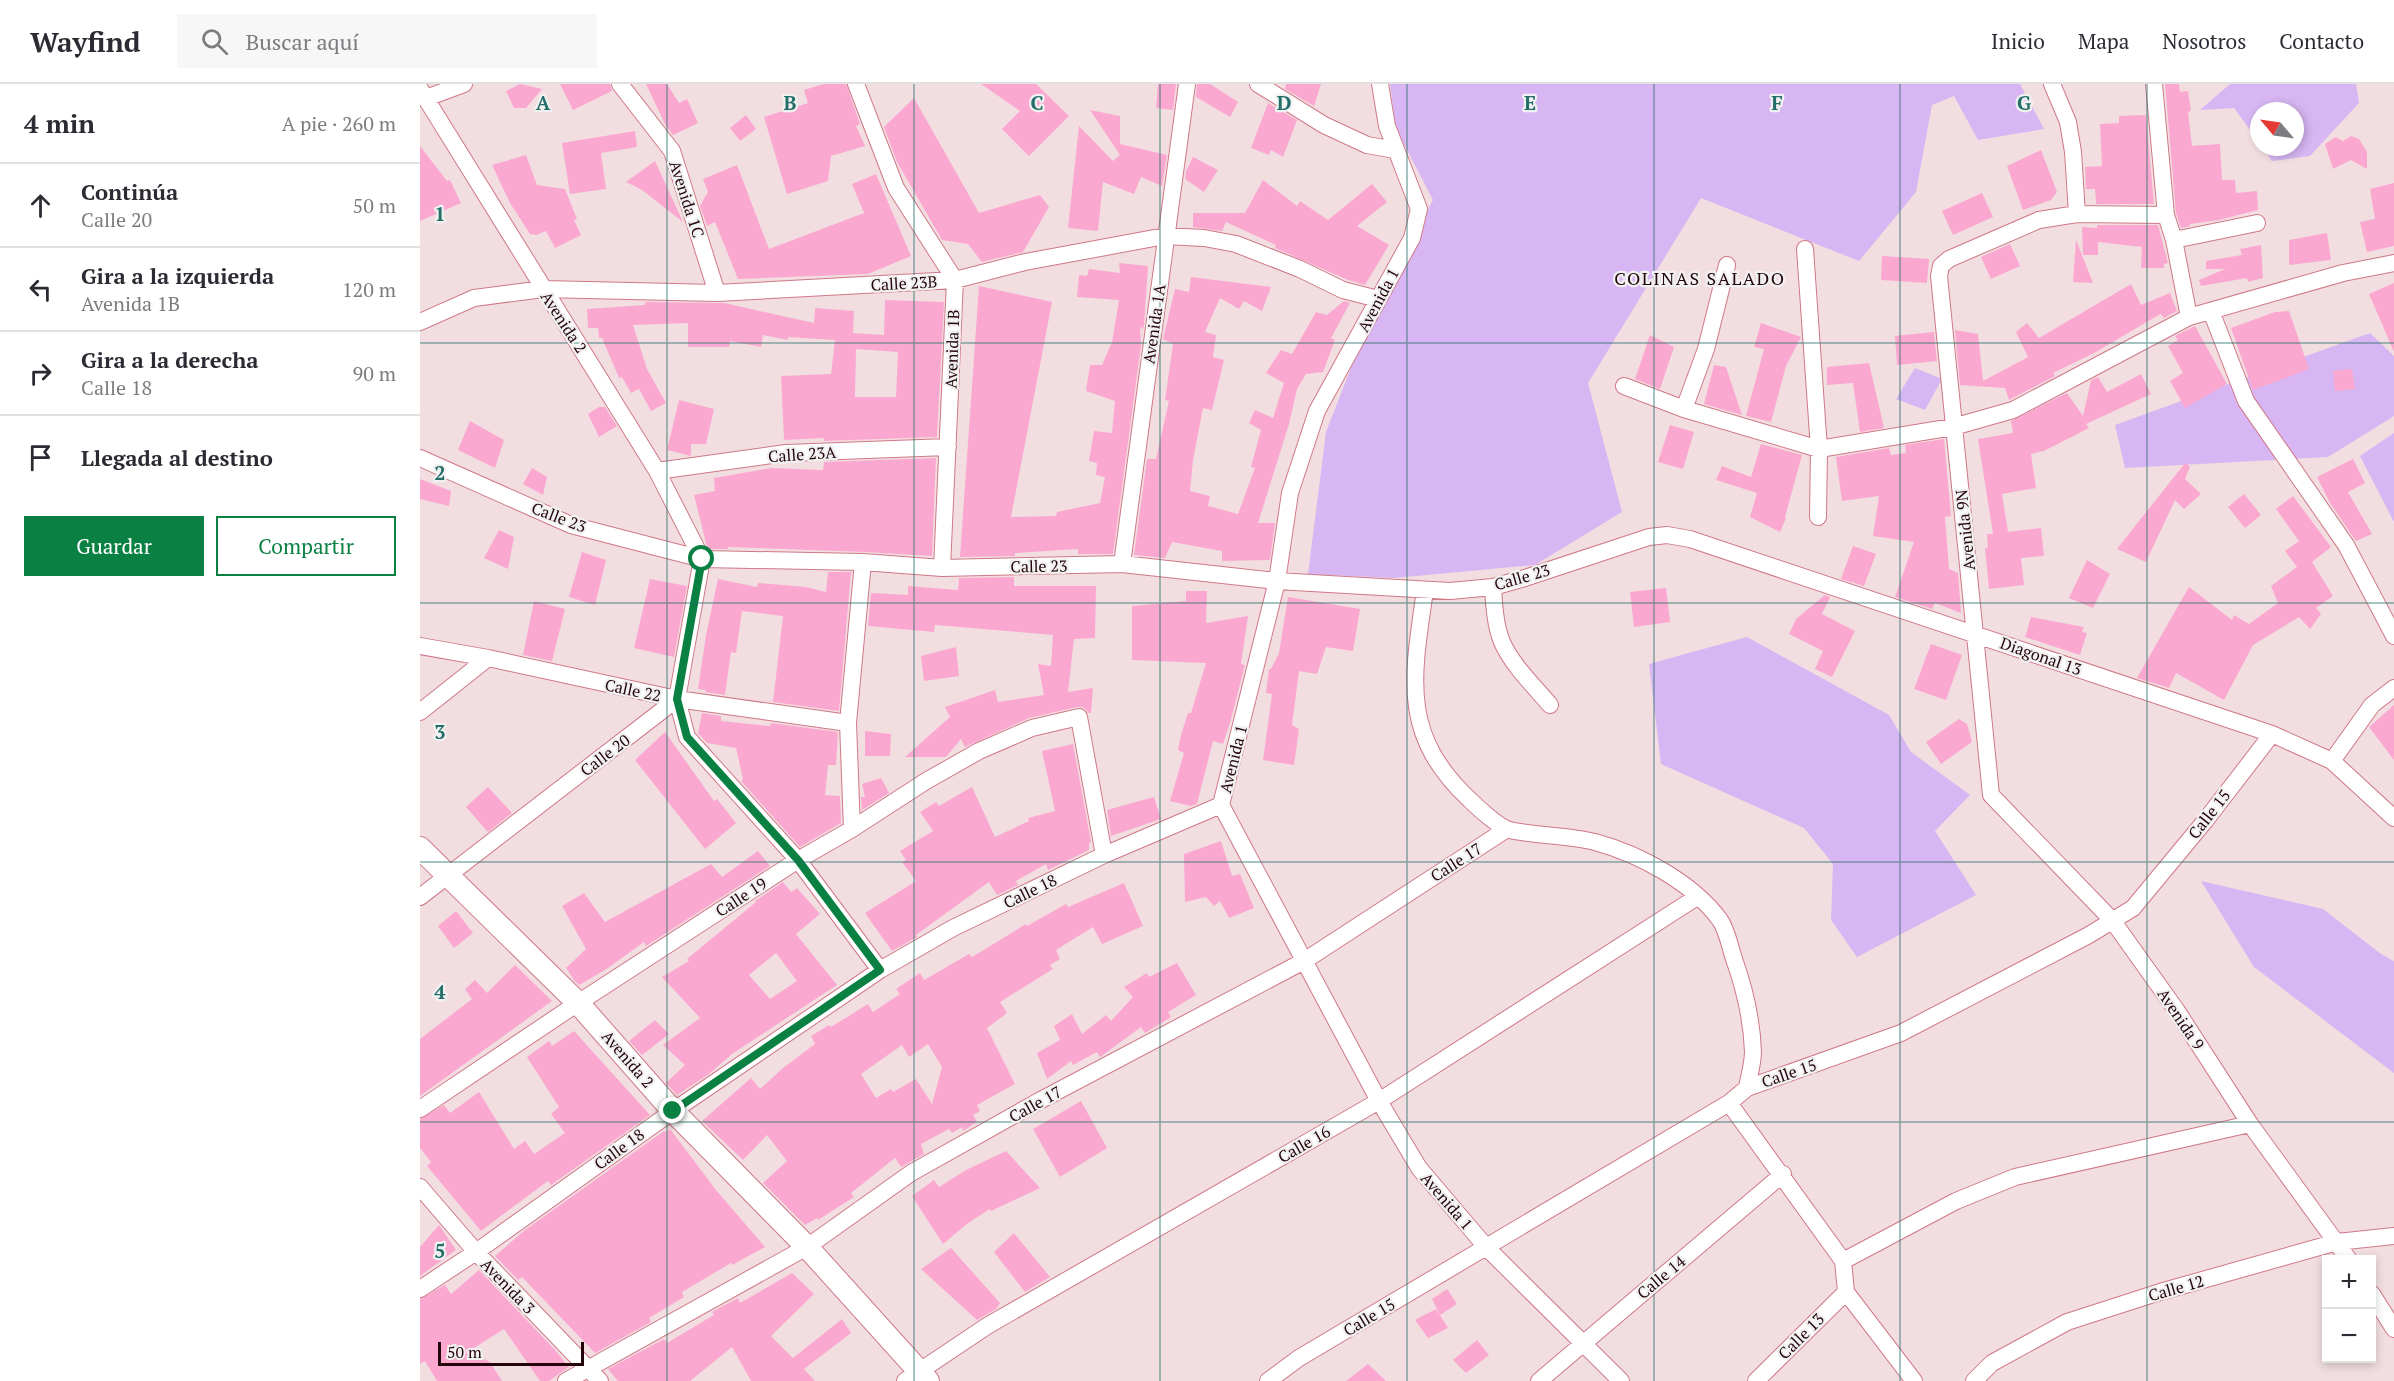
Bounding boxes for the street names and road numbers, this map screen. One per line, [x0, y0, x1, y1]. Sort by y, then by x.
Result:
street label: Avenida 1C [664, 158, 710, 240]
street label: Avenida 1 [1352, 264, 1404, 336]
street label: Calle 23B [870, 270, 938, 296]
street label: Avenida 1A [1138, 283, 1170, 365]
street label: Avenida 2 [536, 287, 592, 357]
street label: Avenida 1B [940, 309, 964, 389]
street label: Calle 23A [767, 441, 837, 467]
street label: Avenida 9N [1950, 488, 1980, 571]
street label: Calle 23 [528, 497, 590, 537]
street label: Calle 23 [1010, 555, 1068, 577]
street label: Calle 23 [1492, 559, 1552, 595]
street label: Diagonal 13 [1997, 632, 2085, 680]
street label: Calle 22 [603, 673, 663, 707]
street label: Avenida 1 [1214, 723, 1252, 795]
street label: Calle 20 [576, 729, 634, 781]
street label: Calle 15 [2183, 785, 2235, 843]
street label: Calle 17 [1426, 837, 1486, 887]
street label: Calle 18 [1000, 869, 1060, 913]
street label: Calle 19 [711, 872, 771, 922]
street label: Avenida 9 [2152, 984, 2210, 1054]
street label: Avenida 2 [597, 1026, 659, 1092]
street label: Calle 15 [1758, 1053, 1820, 1093]
street label: Calle 17 [1005, 1081, 1065, 1127]
street label: Calle 16 [1274, 1120, 1335, 1168]
street label: Calle 18 [589, 1123, 649, 1175]
street label: Avenida 1 [1416, 1168, 1478, 1234]
street label: Calle 14 [1632, 1250, 1690, 1304]
street label: Avenida 3 [476, 1253, 540, 1319]
street label: Calle 12 [2146, 1270, 2206, 1306]
street label: Calle 15 [1339, 1293, 1399, 1341]
street label: Calle 13 [1773, 1308, 1829, 1364]

